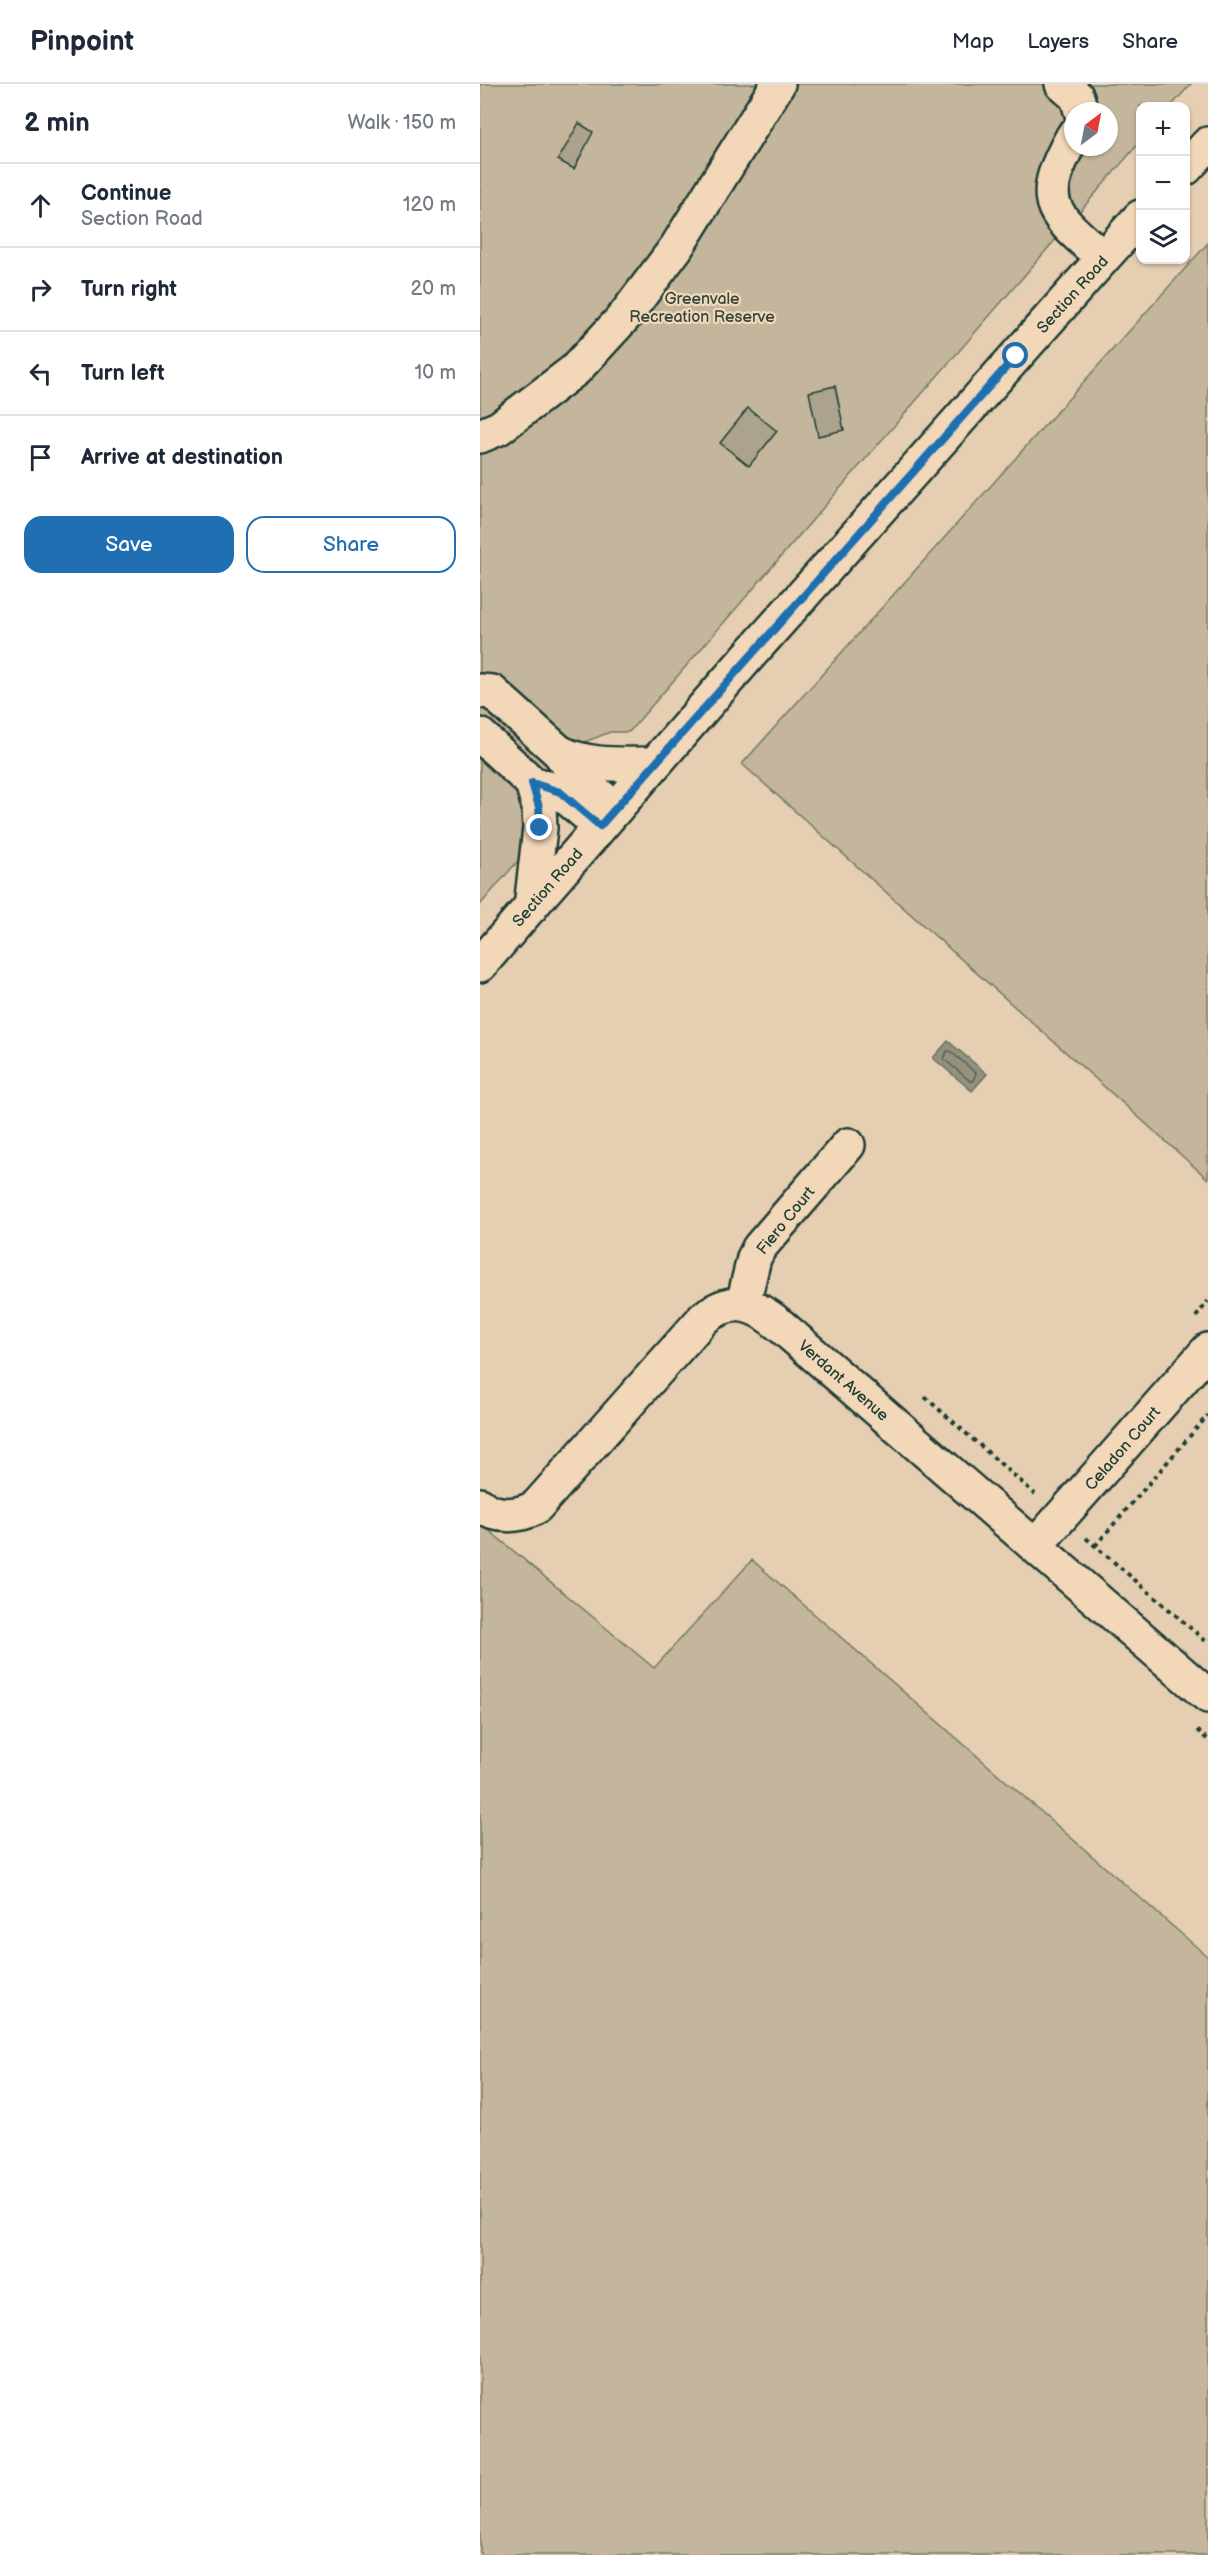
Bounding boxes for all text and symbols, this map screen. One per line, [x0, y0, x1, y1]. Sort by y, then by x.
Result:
text: Pinpoint [30, 25, 134, 58]
text: Map [952, 29, 994, 54]
text: Layers [1027, 29, 1089, 54]
text: Share [1122, 29, 1178, 54]
north arrow [1064, 102, 1118, 156]
map controls [1136, 102, 1190, 264]
button: + [1136, 102, 1190, 156]
text: 2 min [24, 108, 90, 139]
text: Walk · 150 m [347, 111, 456, 135]
button: − [1136, 156, 1190, 210]
text: Continue [81, 180, 171, 207]
icon: ahead [24, 189, 57, 222]
text: 120 m [403, 193, 456, 217]
text: Section Road [81, 207, 203, 231]
button: layers [1136, 210, 1190, 264]
street label: Section Road [1033, 252, 1113, 338]
icon: right [24, 273, 57, 306]
text: Turn right [81, 276, 177, 303]
text: 20 m [411, 277, 456, 301]
park label: Greenvale Recreation Reserve [629, 290, 775, 327]
route start [1002, 342, 1028, 368]
icon: left [24, 357, 57, 390]
text: Turn left [81, 360, 165, 387]
text: 10 m [415, 361, 456, 385]
icon: arrive [24, 441, 57, 474]
text: Arrive at destination [81, 444, 283, 471]
button: Save [24, 516, 234, 573]
button: Share [246, 516, 456, 573]
route end [526, 814, 552, 840]
street label: Section Road [509, 845, 587, 931]
street label: Fiero Court [753, 1183, 819, 1259]
street label: Verdant Avenue [794, 1337, 893, 1426]
street label: Celadon Court [1081, 1403, 1165, 1495]

